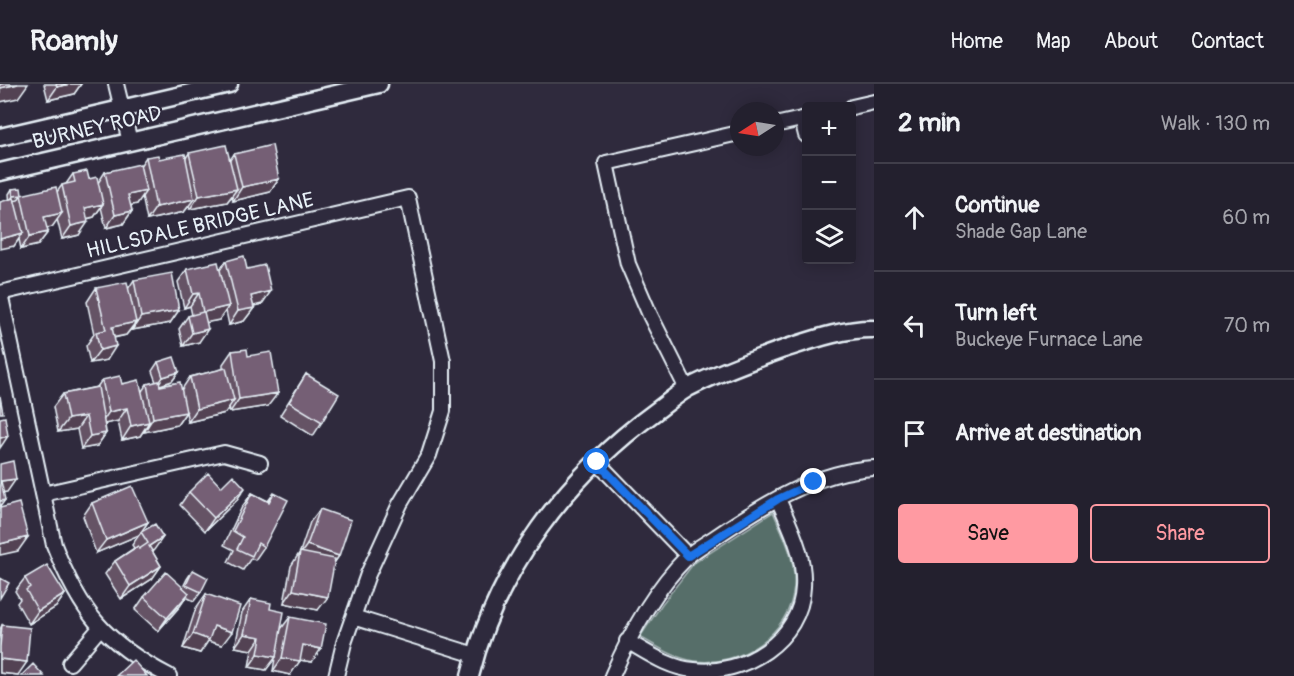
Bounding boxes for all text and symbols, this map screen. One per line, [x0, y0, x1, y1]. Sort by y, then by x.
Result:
text: Roamly [30, 24, 118, 59]
text: Home [950, 28, 1003, 55]
text: Map [1036, 28, 1071, 55]
text: About [1104, 28, 1158, 55]
text: Contact [1191, 28, 1264, 55]
street label: BURNEY ROAD [30, 99, 165, 156]
north arrow [730, 102, 784, 156]
map controls [802, 102, 856, 264]
button: + [802, 102, 856, 156]
text: 2 min [898, 107, 960, 139]
text: Walk · 130 m [1161, 111, 1270, 136]
button: − [802, 156, 856, 210]
street label: HILLSDALE BRIDGE LANE [84, 186, 316, 265]
text: Continue [955, 191, 1039, 219]
icon: ahead [898, 201, 931, 234]
text: 60 m [1223, 205, 1270, 230]
button: layers [802, 210, 856, 264]
text: Shade Gap Lane [955, 219, 1087, 244]
text: Turn left [955, 299, 1037, 327]
icon: left [898, 309, 931, 342]
text: 70 m [1224, 313, 1270, 338]
text: Buckeye Furnace Lane [955, 327, 1143, 352]
icon: arrive [898, 417, 931, 450]
text: Arrive at destination [955, 419, 1141, 447]
route start [583, 448, 609, 474]
route end [800, 468, 826, 494]
button: Save [898, 504, 1078, 563]
button: Share [1090, 504, 1270, 563]

